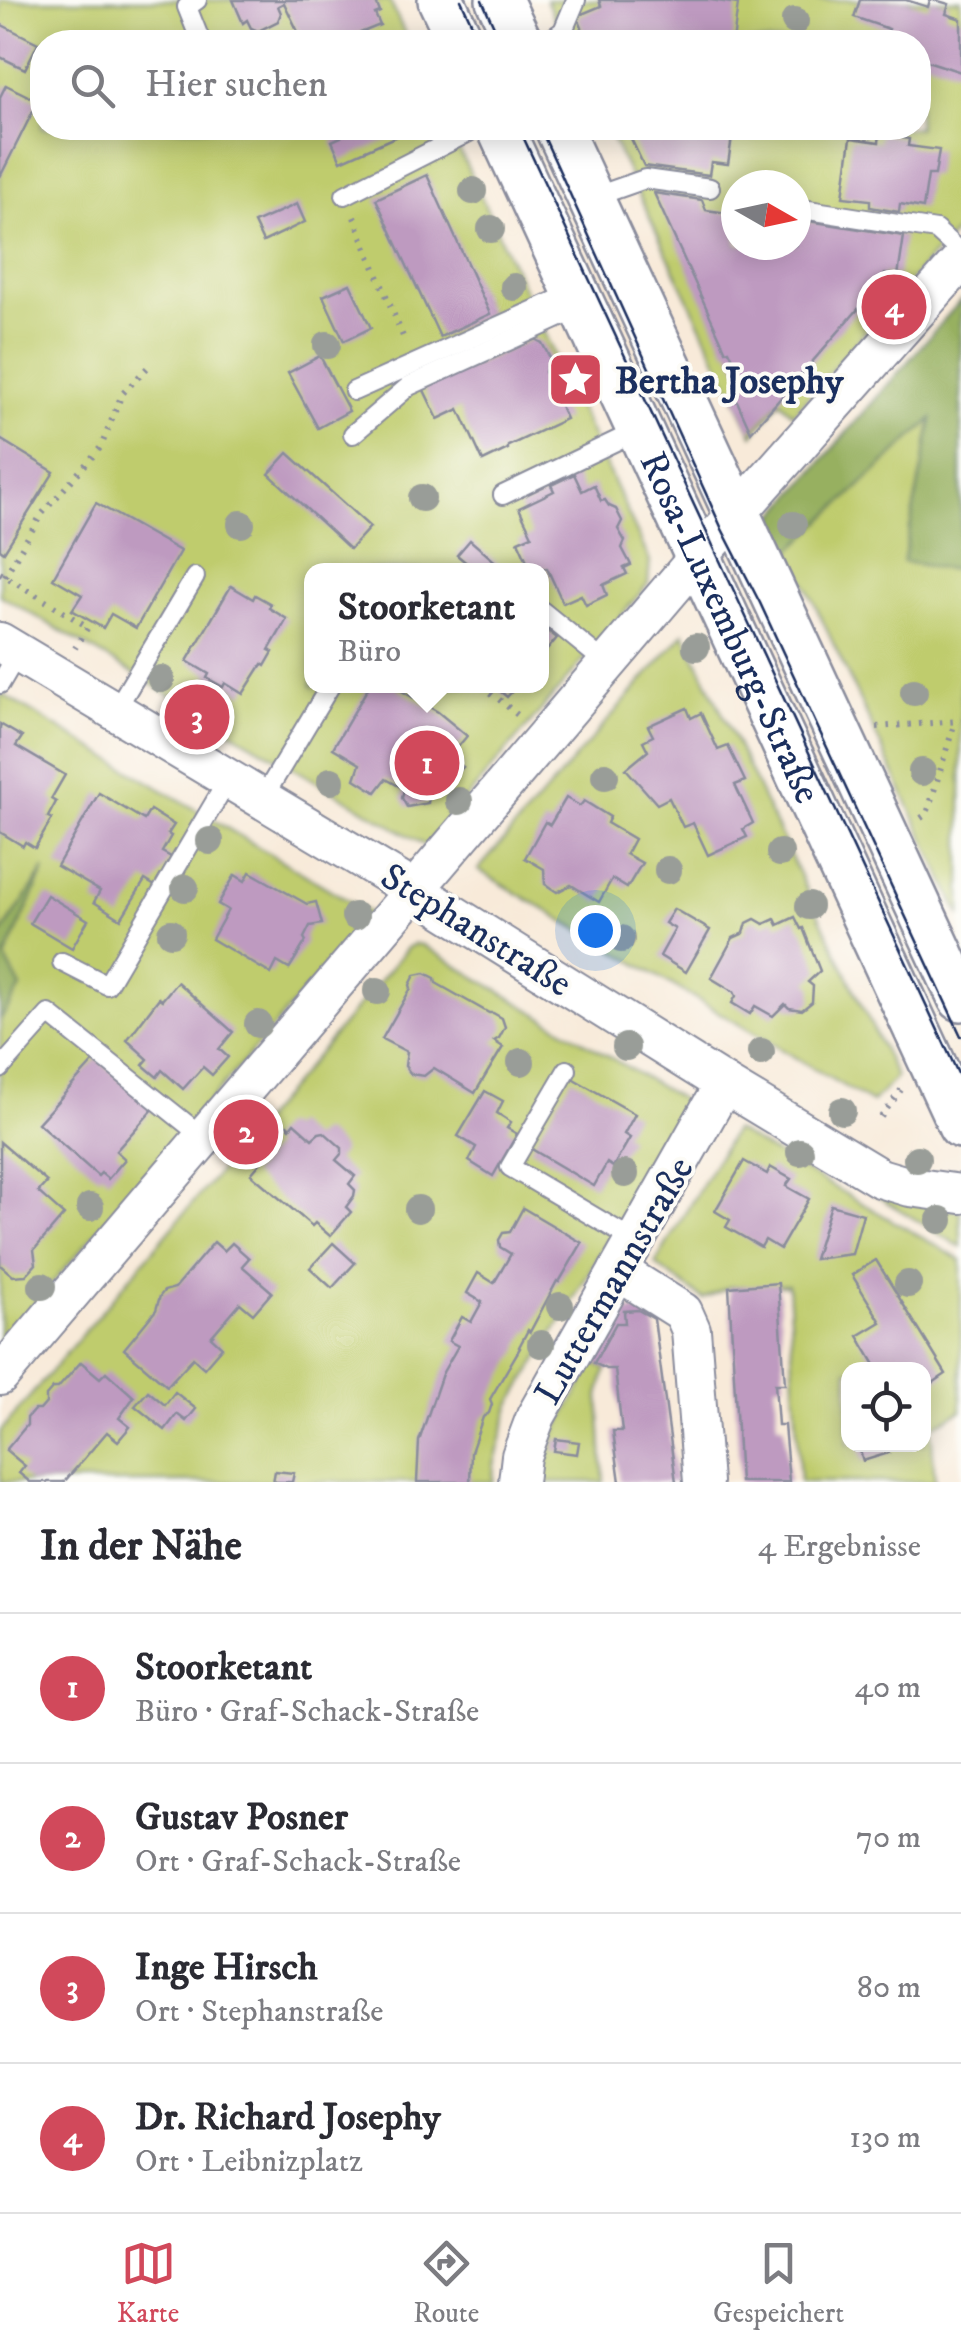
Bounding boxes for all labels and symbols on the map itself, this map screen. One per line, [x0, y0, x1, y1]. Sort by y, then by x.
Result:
north arrow [721, 170, 811, 260]
pin: 4 [862, 270, 926, 344]
place icon: Bertha Josephy [546, 350, 606, 410]
place label: Bertha Josephy [615, 358, 844, 406]
street label: Rosa-Luxemburg-Straße [628, 444, 831, 811]
pin: 3 [164, 680, 230, 754]
pin: 1 [394, 726, 460, 800]
street label: Stephanstraße [371, 853, 580, 1008]
your location [570, 905, 621, 956]
pin: 2 [214, 1094, 278, 1170]
street label: Luttermannstraße [524, 1149, 705, 1413]

